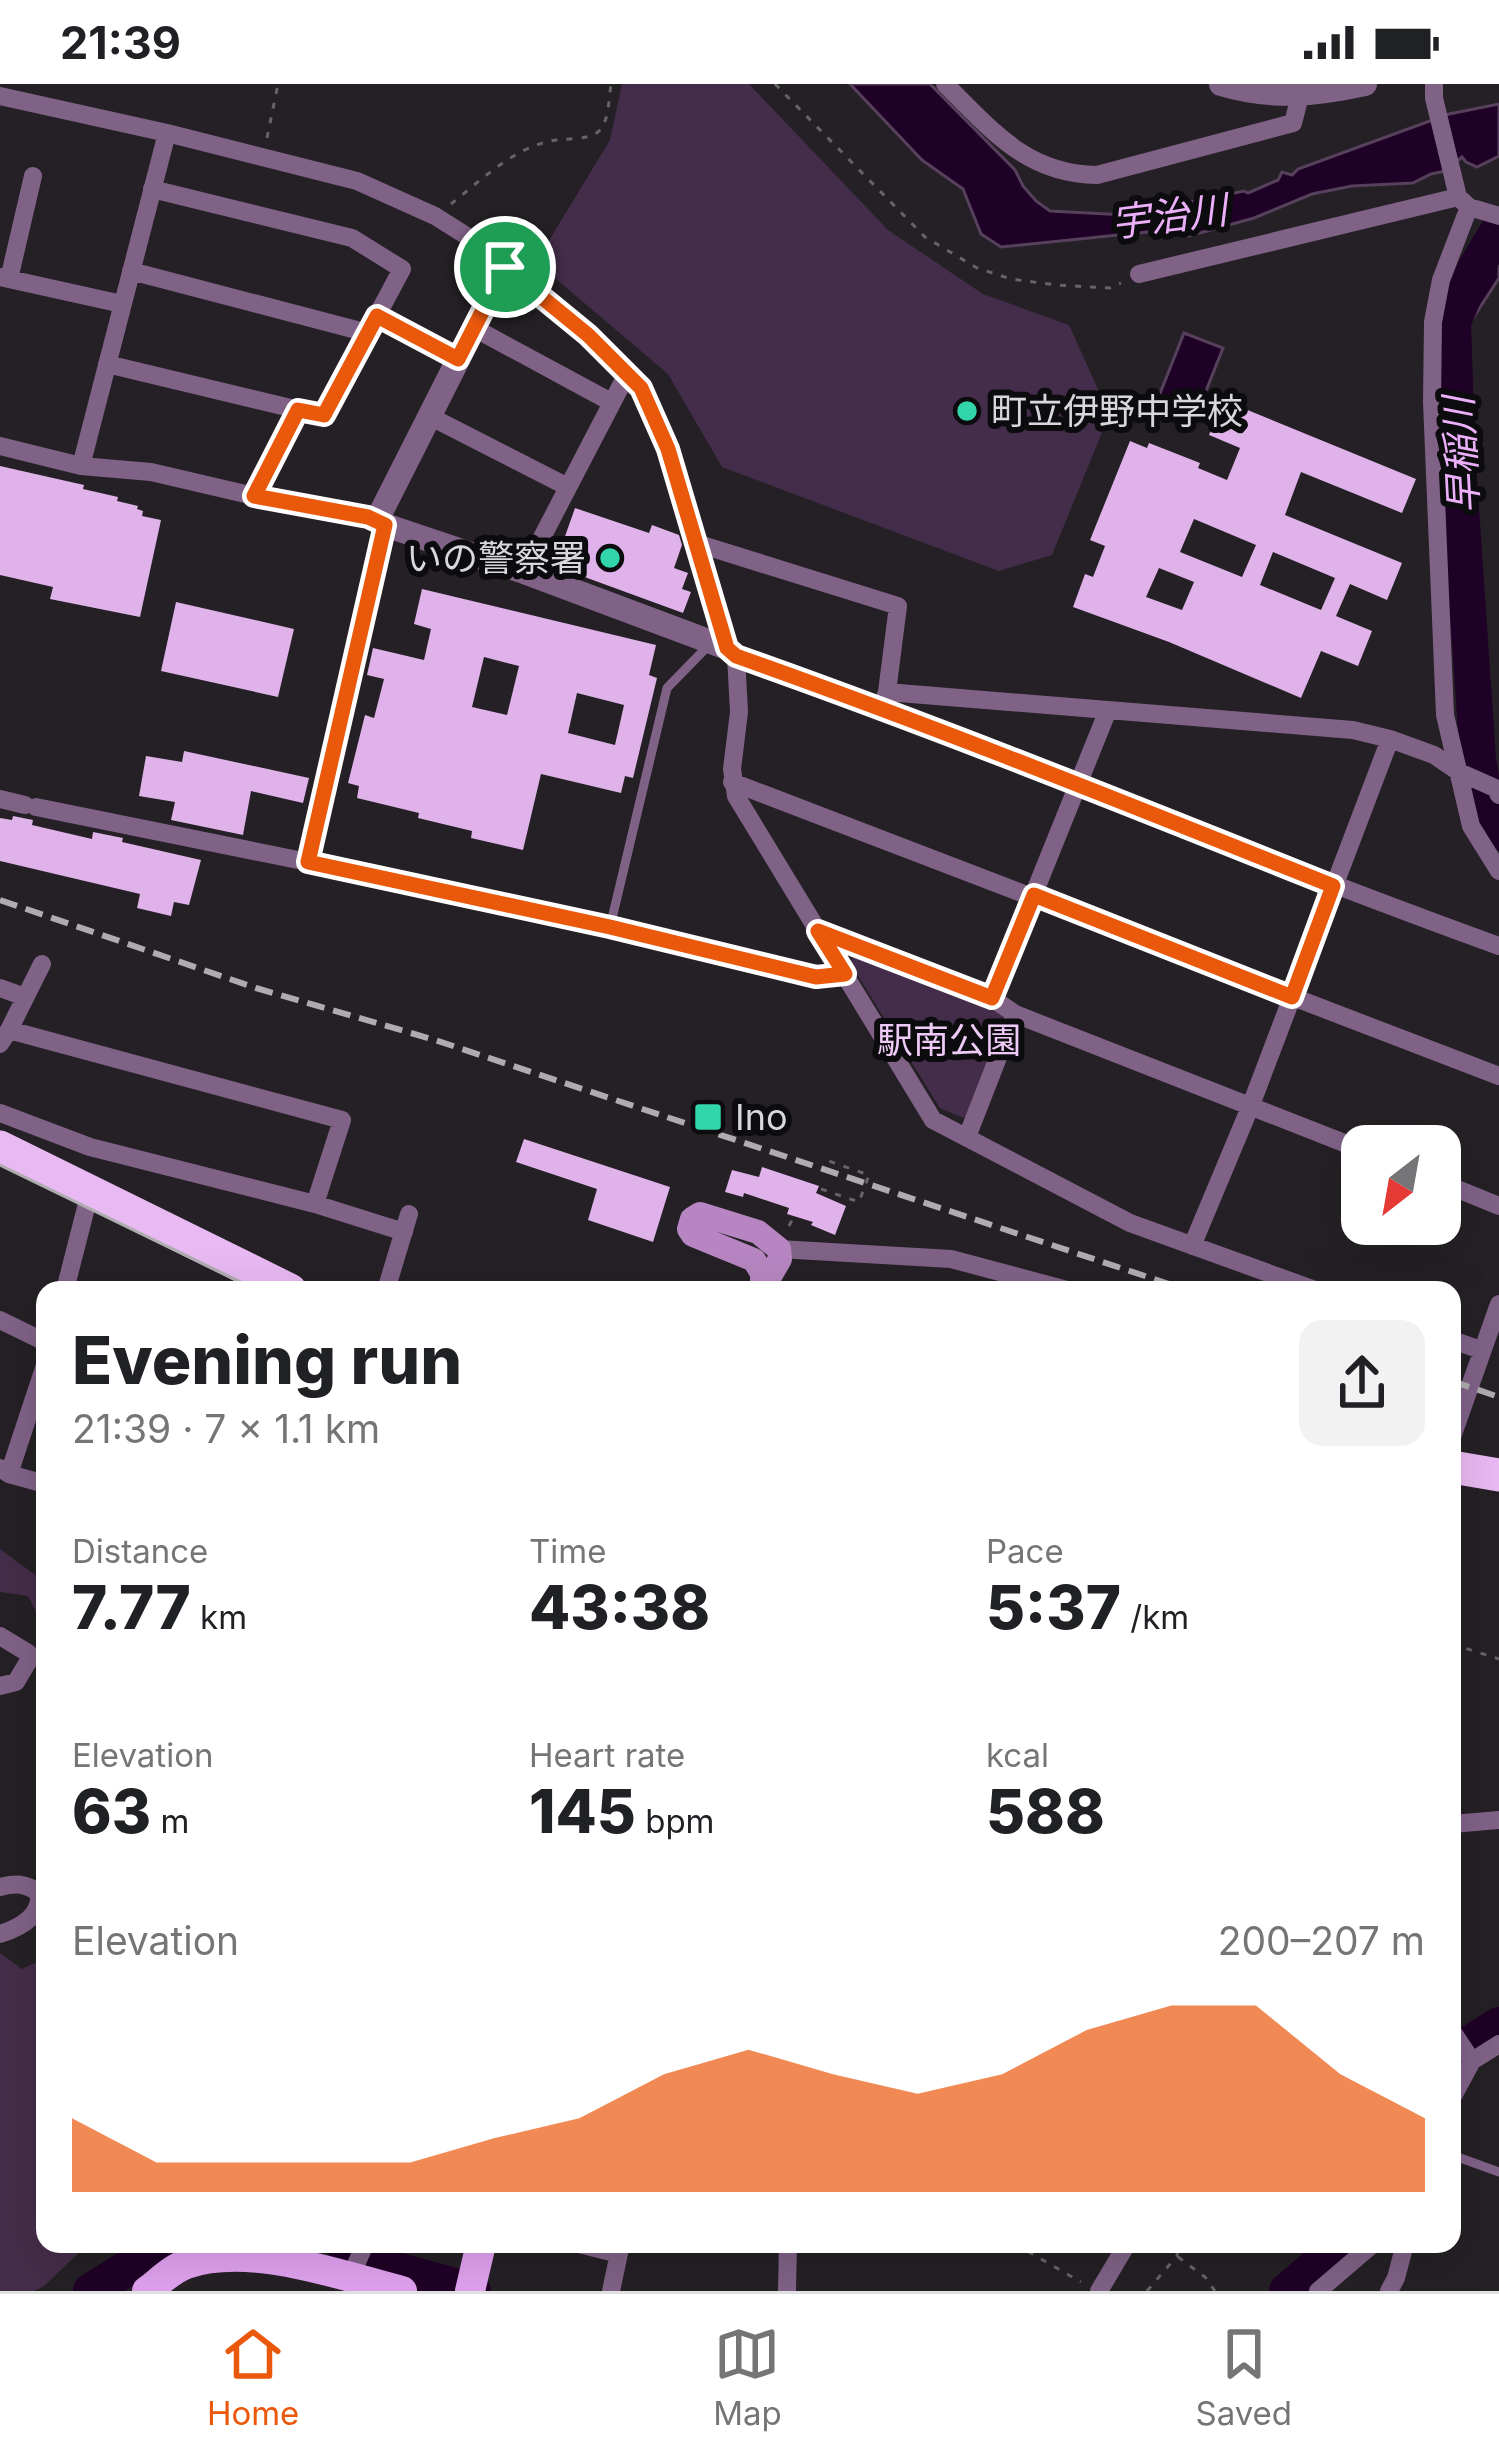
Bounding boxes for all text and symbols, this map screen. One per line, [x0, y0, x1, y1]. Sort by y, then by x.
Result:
text: 21:39 [60, 15, 181, 70]
water label: 宇治川 [1108, 185, 1234, 246]
pin [454, 216, 556, 318]
icon: arrive [472, 234, 538, 300]
place label: 町立伊野中学校 [991, 389, 1243, 433]
water label: 早稲川 [1434, 391, 1487, 515]
marker: 町立伊野中学校 [954, 398, 980, 424]
place label: いの警察署 [406, 536, 586, 580]
marker: いの警察署 [597, 545, 623, 571]
park label: 駅南公園 [877, 1018, 1021, 1062]
place label: Ino [735, 1095, 788, 1139]
marker: Ino [692, 1101, 724, 1133]
north arrow [1341, 1125, 1461, 1245]
map controls [1341, 1125, 1461, 1245]
text: Evening run [72, 1320, 462, 1400]
button: share [1299, 1320, 1425, 1446]
text: 21:39 · 7 × 1.1 km [72, 1405, 380, 1452]
text: Distance [72, 1531, 208, 1571]
text: Time [529, 1531, 606, 1571]
text: Pace [986, 1531, 1064, 1571]
text: 7.77 [72, 1571, 191, 1643]
text: 43:38 [529, 1571, 710, 1643]
text: 5:37 [986, 1571, 1121, 1643]
text: km [191, 1597, 247, 1637]
text: /km [1121, 1597, 1189, 1637]
text: Elevation [72, 1735, 213, 1775]
text: Heart rate [529, 1735, 685, 1775]
text: kcal [986, 1735, 1049, 1775]
text: 63 [72, 1775, 151, 1847]
text: 145 [529, 1775, 636, 1847]
text: 588 [986, 1775, 1105, 1847]
text: m [151, 1801, 189, 1841]
text: bpm [636, 1801, 715, 1841]
text: Elevation [72, 1917, 239, 1964]
text: 200–207 m [1218, 1917, 1425, 1964]
tab: Home [207, 2321, 299, 2433]
tab: Map [713, 2321, 782, 2433]
tab: Saved [1196, 2321, 1292, 2433]

